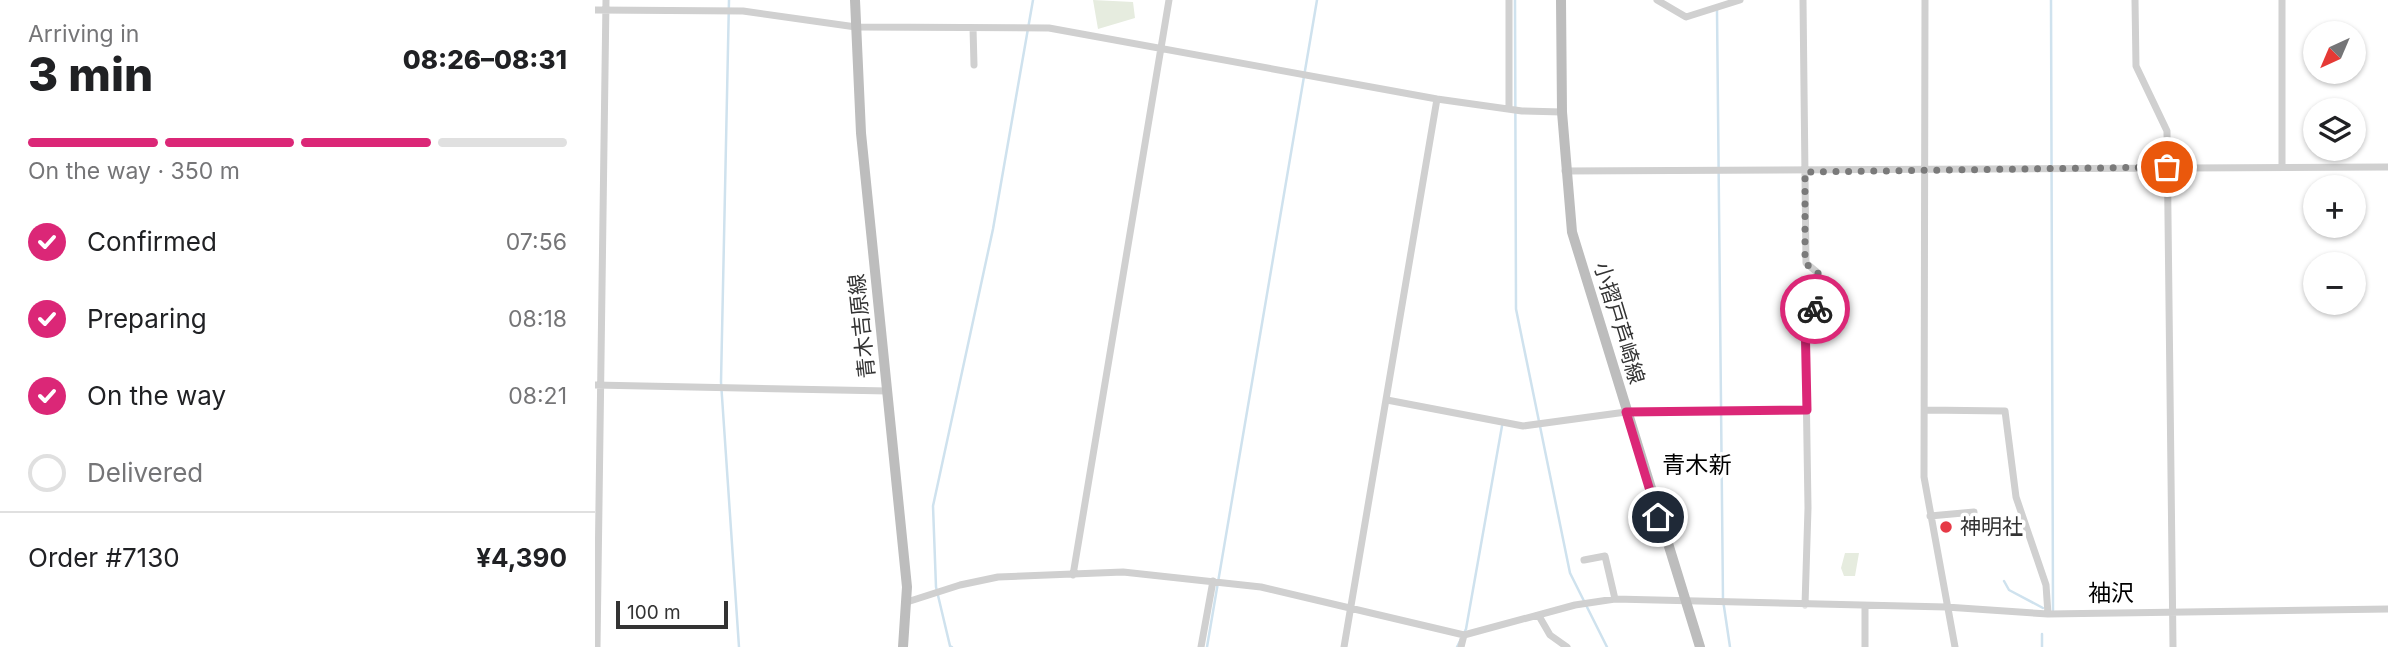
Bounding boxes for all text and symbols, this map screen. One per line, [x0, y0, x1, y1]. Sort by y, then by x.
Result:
text: Arriving in [28, 20, 139, 48]
north arrow [2303, 21, 2366, 84]
map controls [2303, 21, 2366, 315]
text: 08:26–08:31 [403, 44, 567, 75]
text: 3 min [28, 46, 153, 102]
button: layers [2303, 98, 2366, 161]
pin [2137, 137, 2197, 197]
icon: bag [2148, 148, 2186, 186]
text: On the way · 350 m [28, 157, 240, 185]
button: + [2303, 175, 2366, 238]
icon: check [28, 223, 66, 261]
text: Confirmed [87, 226, 217, 257]
text: 07:56 [506, 228, 567, 256]
button: − [2303, 252, 2366, 315]
street label: 小摺戸芦崎線 [1589, 259, 1650, 387]
street label: 青木吉原線 [844, 273, 879, 380]
courier [1780, 274, 1850, 344]
icon: bike [1796, 290, 1834, 328]
icon: check [28, 300, 66, 338]
text: Preparing [87, 303, 207, 334]
text: 08:18 [508, 305, 567, 333]
icon: check [28, 377, 66, 415]
text: On the way [87, 380, 226, 411]
text: 08:21 [508, 382, 567, 410]
district label: 青木新 [1663, 451, 1732, 479]
text: Delivered [87, 457, 203, 488]
pin [1628, 487, 1688, 547]
icon: home [1639, 498, 1677, 536]
place label: 神明社 [1960, 514, 2023, 539]
marker: 神明社 [1938, 519, 1954, 535]
text: Order #7130 [28, 542, 180, 573]
text: ¥4,390 [476, 542, 567, 573]
district label: 袖沢 [2088, 579, 2134, 607]
scale bar [616, 598, 728, 630]
text: 100 m [627, 601, 681, 624]

